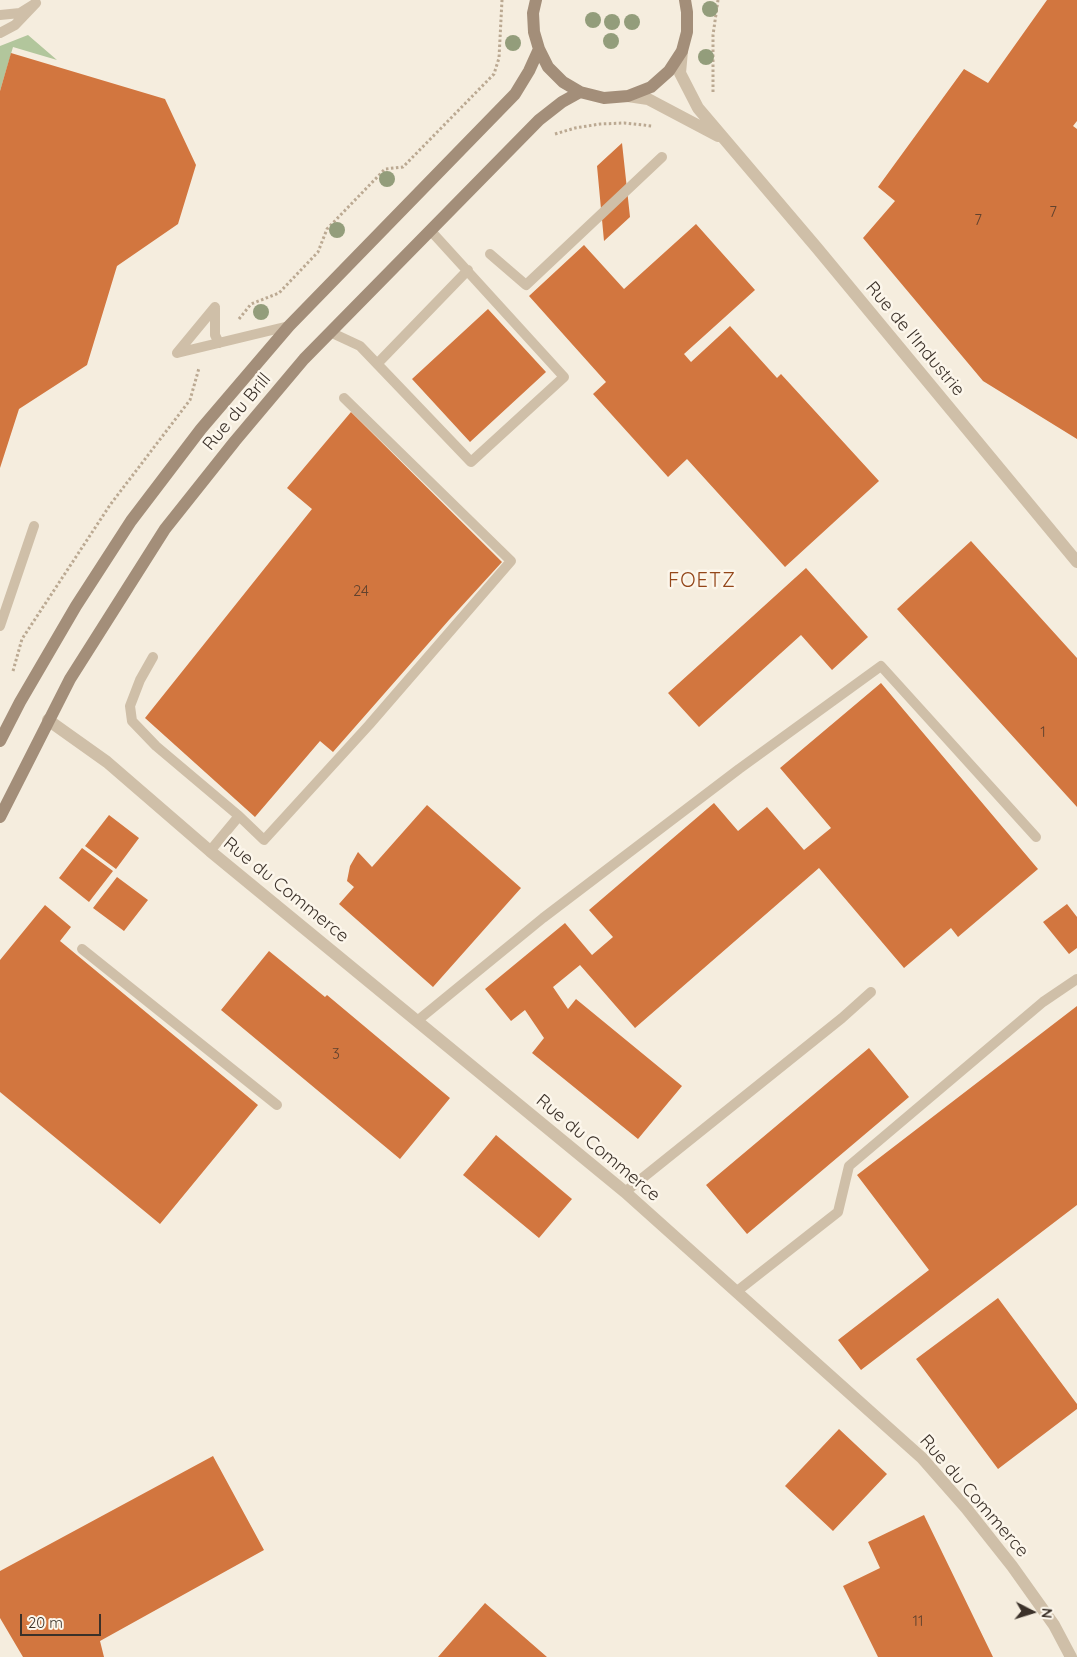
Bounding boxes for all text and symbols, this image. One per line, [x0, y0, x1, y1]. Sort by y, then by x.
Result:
house number: 7 [1049, 203, 1057, 221]
house number: 7 [974, 211, 982, 229]
street label: Rue de l'Industrie [861, 277, 969, 401]
street label: Rue du Brill [198, 369, 276, 455]
district label: FOETZ [667, 569, 737, 593]
house number: 24 [353, 582, 369, 600]
house number: 1 [1040, 723, 1046, 741]
street label: Rue du Commerce [219, 833, 353, 947]
house number: 3 [332, 1045, 340, 1063]
street label: Rue du Commerce [532, 1090, 664, 1206]
street label: Rue du Commerce [915, 1430, 1033, 1562]
north arrow [1007, 1587, 1057, 1637]
scale bar [22, 1604, 104, 1636]
text: N [1038, 1607, 1056, 1619]
house number: 11 [912, 1612, 924, 1630]
text: 20 m [28, 1613, 63, 1632]

